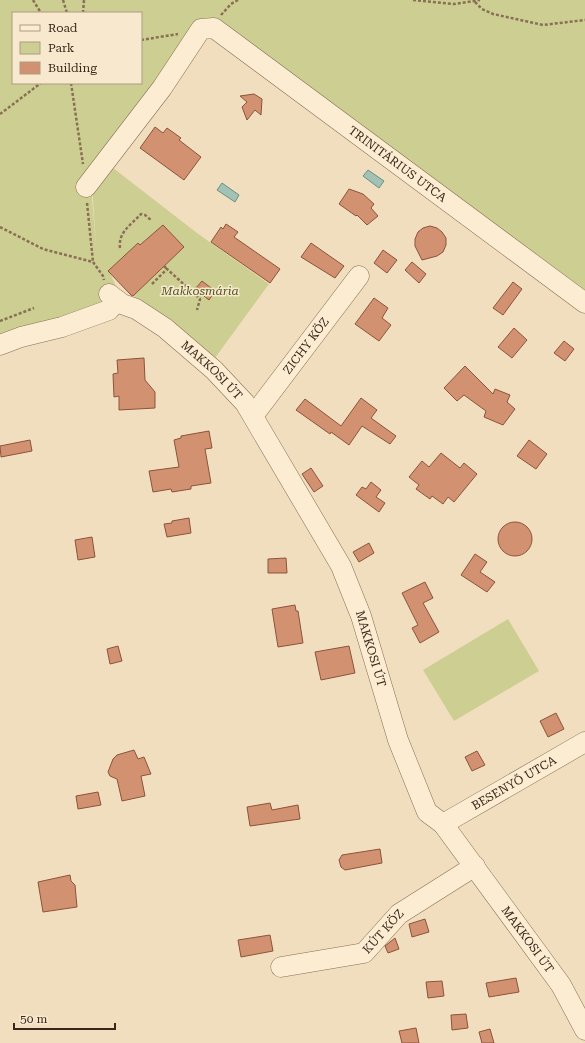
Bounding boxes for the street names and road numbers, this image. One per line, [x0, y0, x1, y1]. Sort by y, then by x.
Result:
street label: TRINITÁRIUS UTCA [346, 123, 450, 205]
street label: ZICHY KÖZ [280, 315, 332, 377]
street label: MAKKOSI ÚT [178, 338, 245, 403]
street label: MAKKOSI ÚT [353, 609, 389, 689]
street label: BESENYŐ UTCA [469, 753, 559, 813]
street label: MAKKOSI ÚT [499, 904, 557, 976]
street label: KÚT KÖZ [360, 907, 407, 956]

